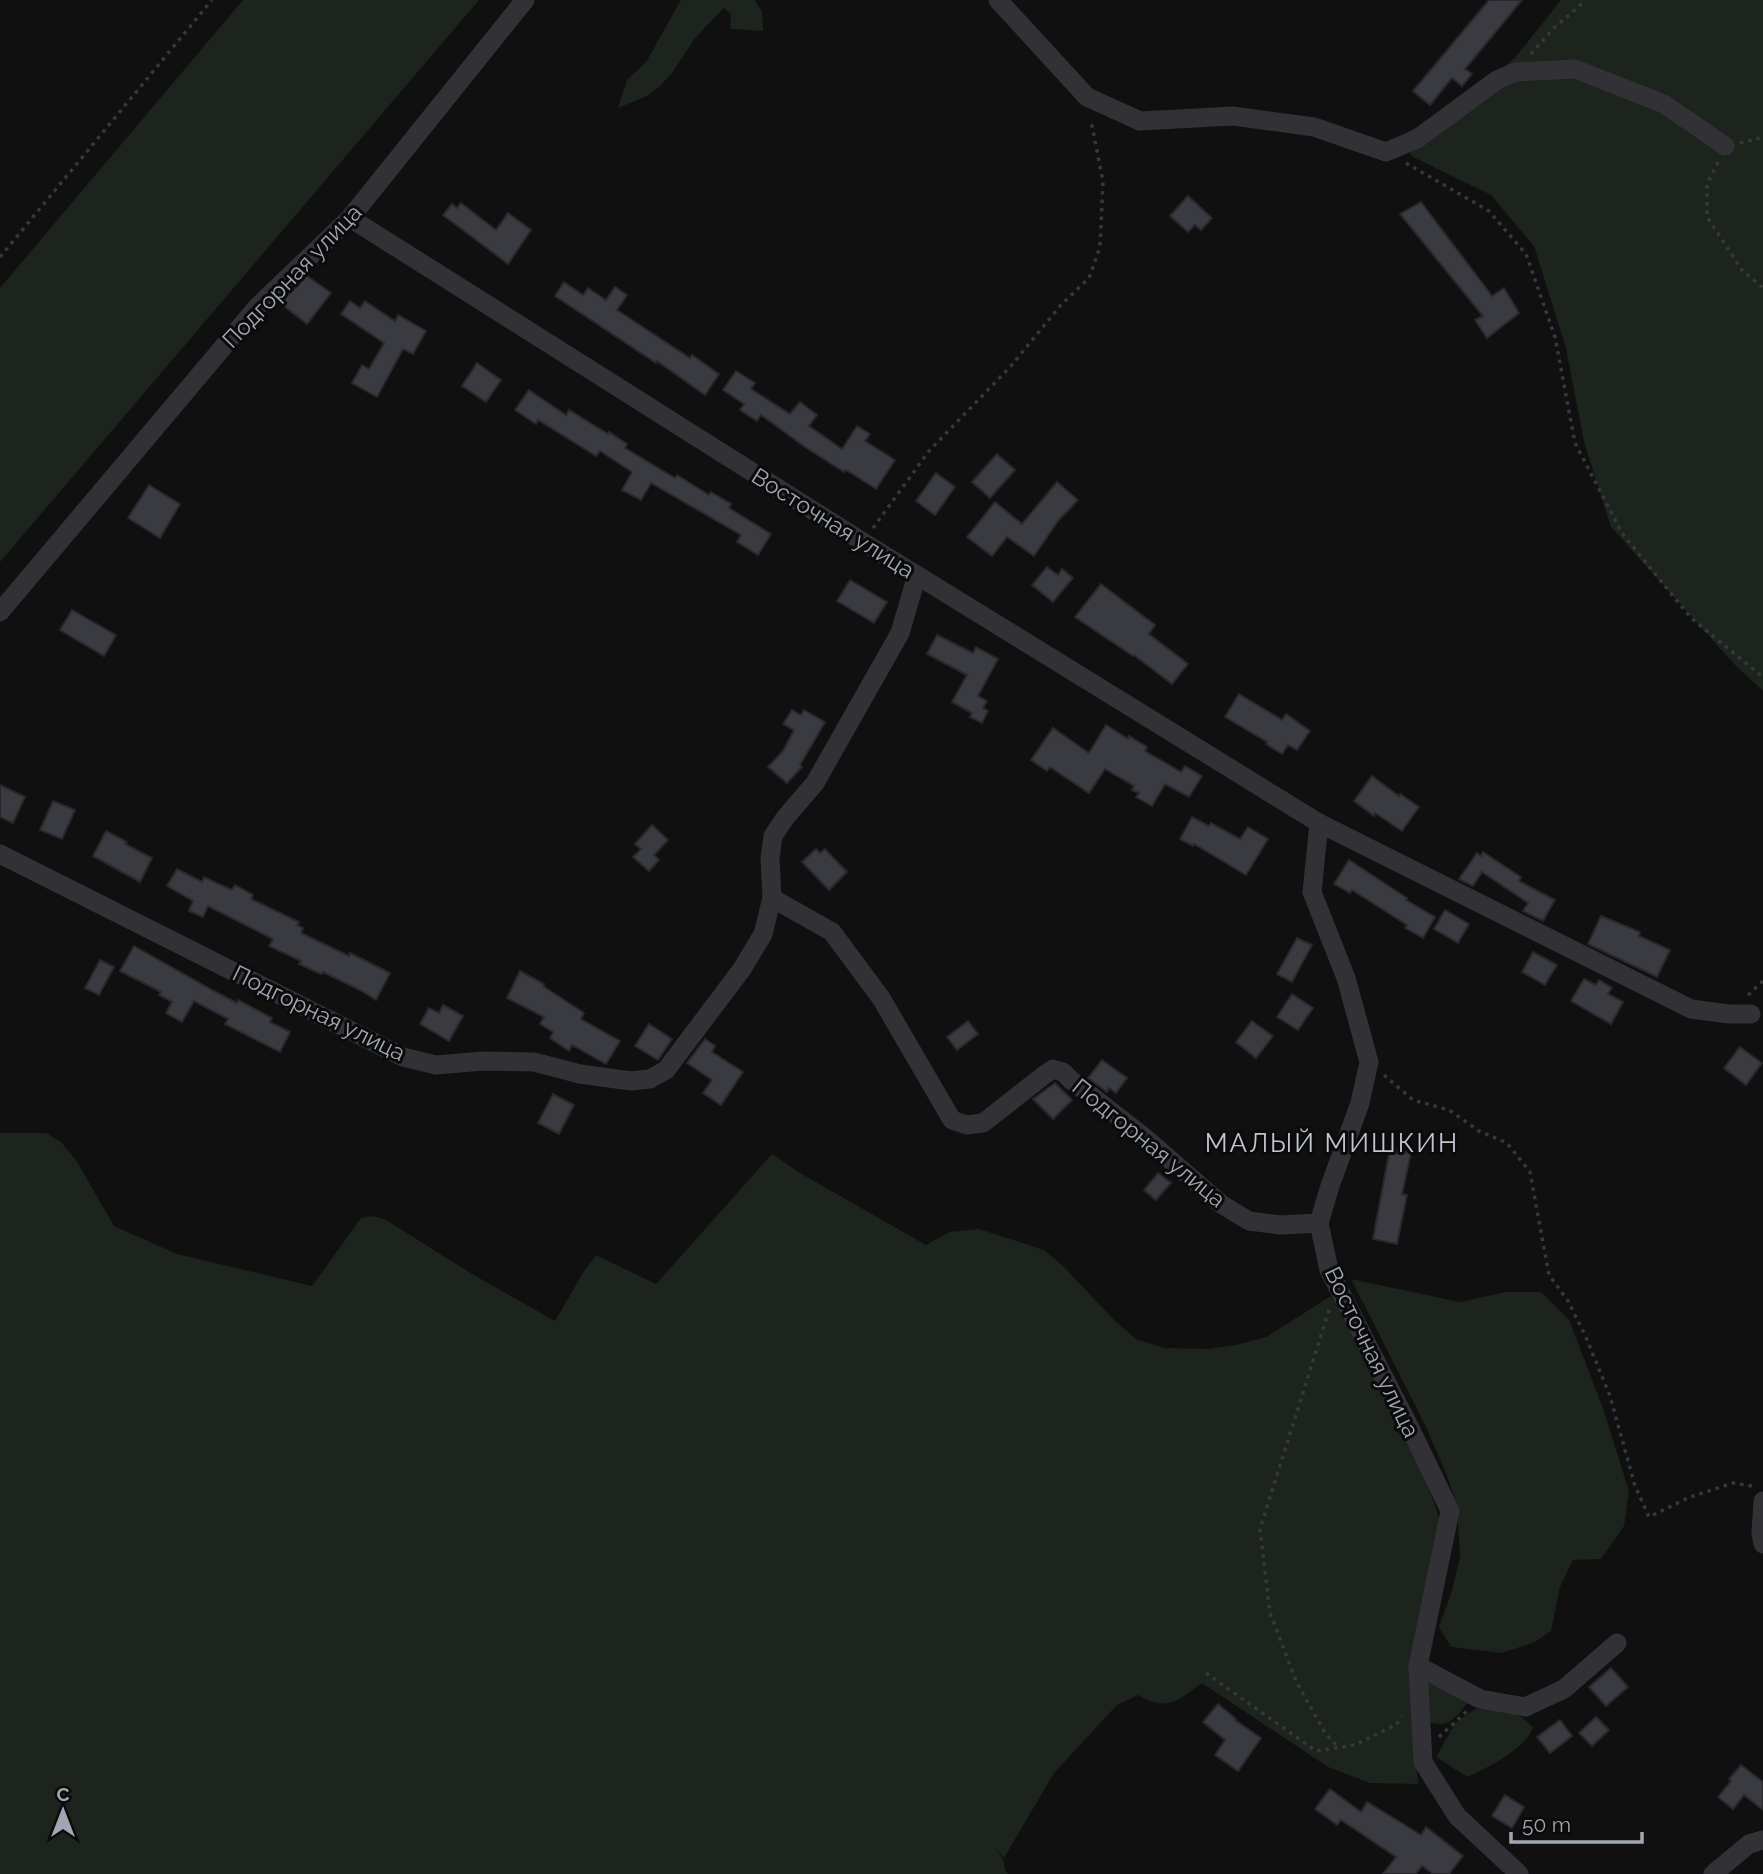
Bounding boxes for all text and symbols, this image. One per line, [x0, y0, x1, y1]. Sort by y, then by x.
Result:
street label: Подгорная улица [216, 198, 367, 353]
street label: Восточная улица [747, 462, 919, 583]
street label: Подгорная улица [228, 959, 410, 1066]
street label: Подгорная улица [1067, 1073, 1231, 1213]
district label: МАЛЫЙ МИШКИН [1205, 1128, 1459, 1158]
street label: Восточная улица [1319, 1262, 1425, 1441]
north arrow [28, 1776, 98, 1846]
text: С [56, 1783, 70, 1805]
scale bar [1511, 1800, 1642, 1844]
text: 50 m [1522, 1812, 1571, 1837]

